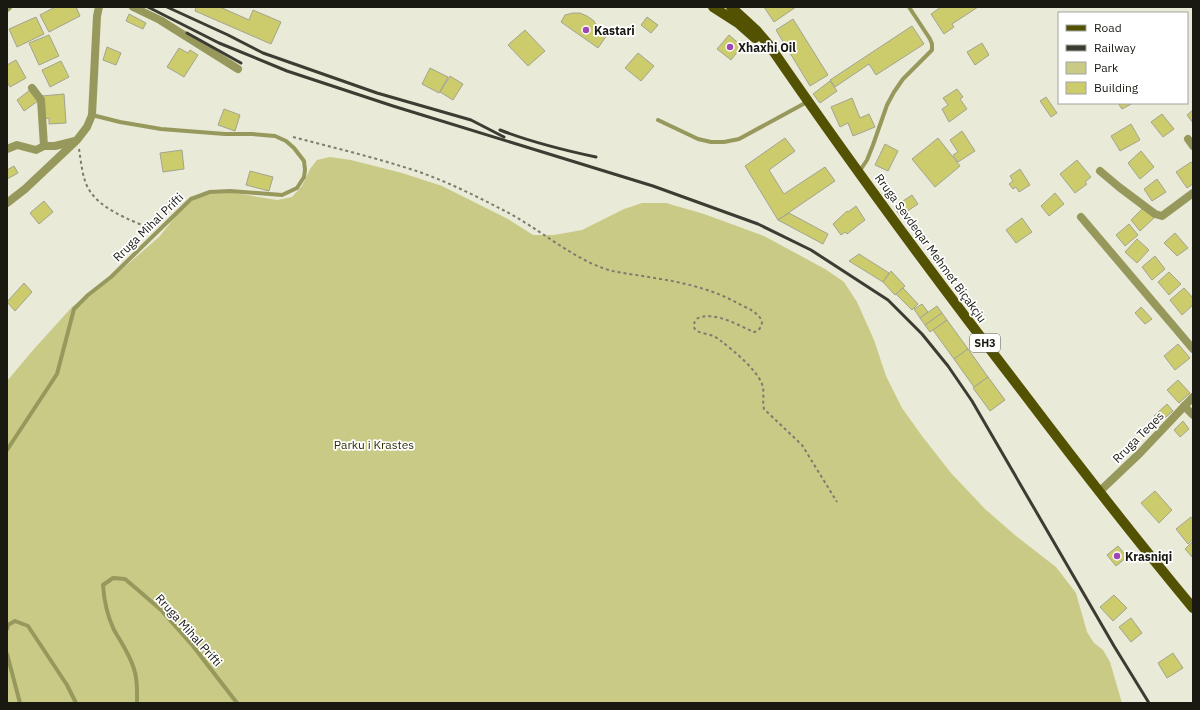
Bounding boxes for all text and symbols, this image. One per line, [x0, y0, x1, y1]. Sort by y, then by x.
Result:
legend [1058, 12, 1188, 104]
text: Road [1094, 20, 1122, 35]
place label: Kastari [594, 23, 635, 38]
marker: Kastari [581, 25, 591, 35]
place label: Xhaxhi Oil [738, 40, 796, 55]
text: Railway [1094, 40, 1136, 55]
marker: Xhaxhi Oil [725, 42, 735, 52]
text: Park [1094, 60, 1119, 75]
text: Building [1094, 80, 1139, 95]
street label: Rruga Sevdeqar Mehmet Biçakçiu [872, 171, 990, 325]
street label: Rruga Mihal Prifti [110, 190, 186, 264]
road number: SH3 [970, 334, 1000, 352]
street label: Rruga Teqes [1109, 408, 1167, 466]
park label: Parku i Krastes [334, 437, 414, 452]
place label: Krasniqi [1125, 549, 1172, 564]
marker: Krasniqi [1112, 551, 1122, 561]
street label: Rruga Mihal Prifti [153, 591, 225, 669]

